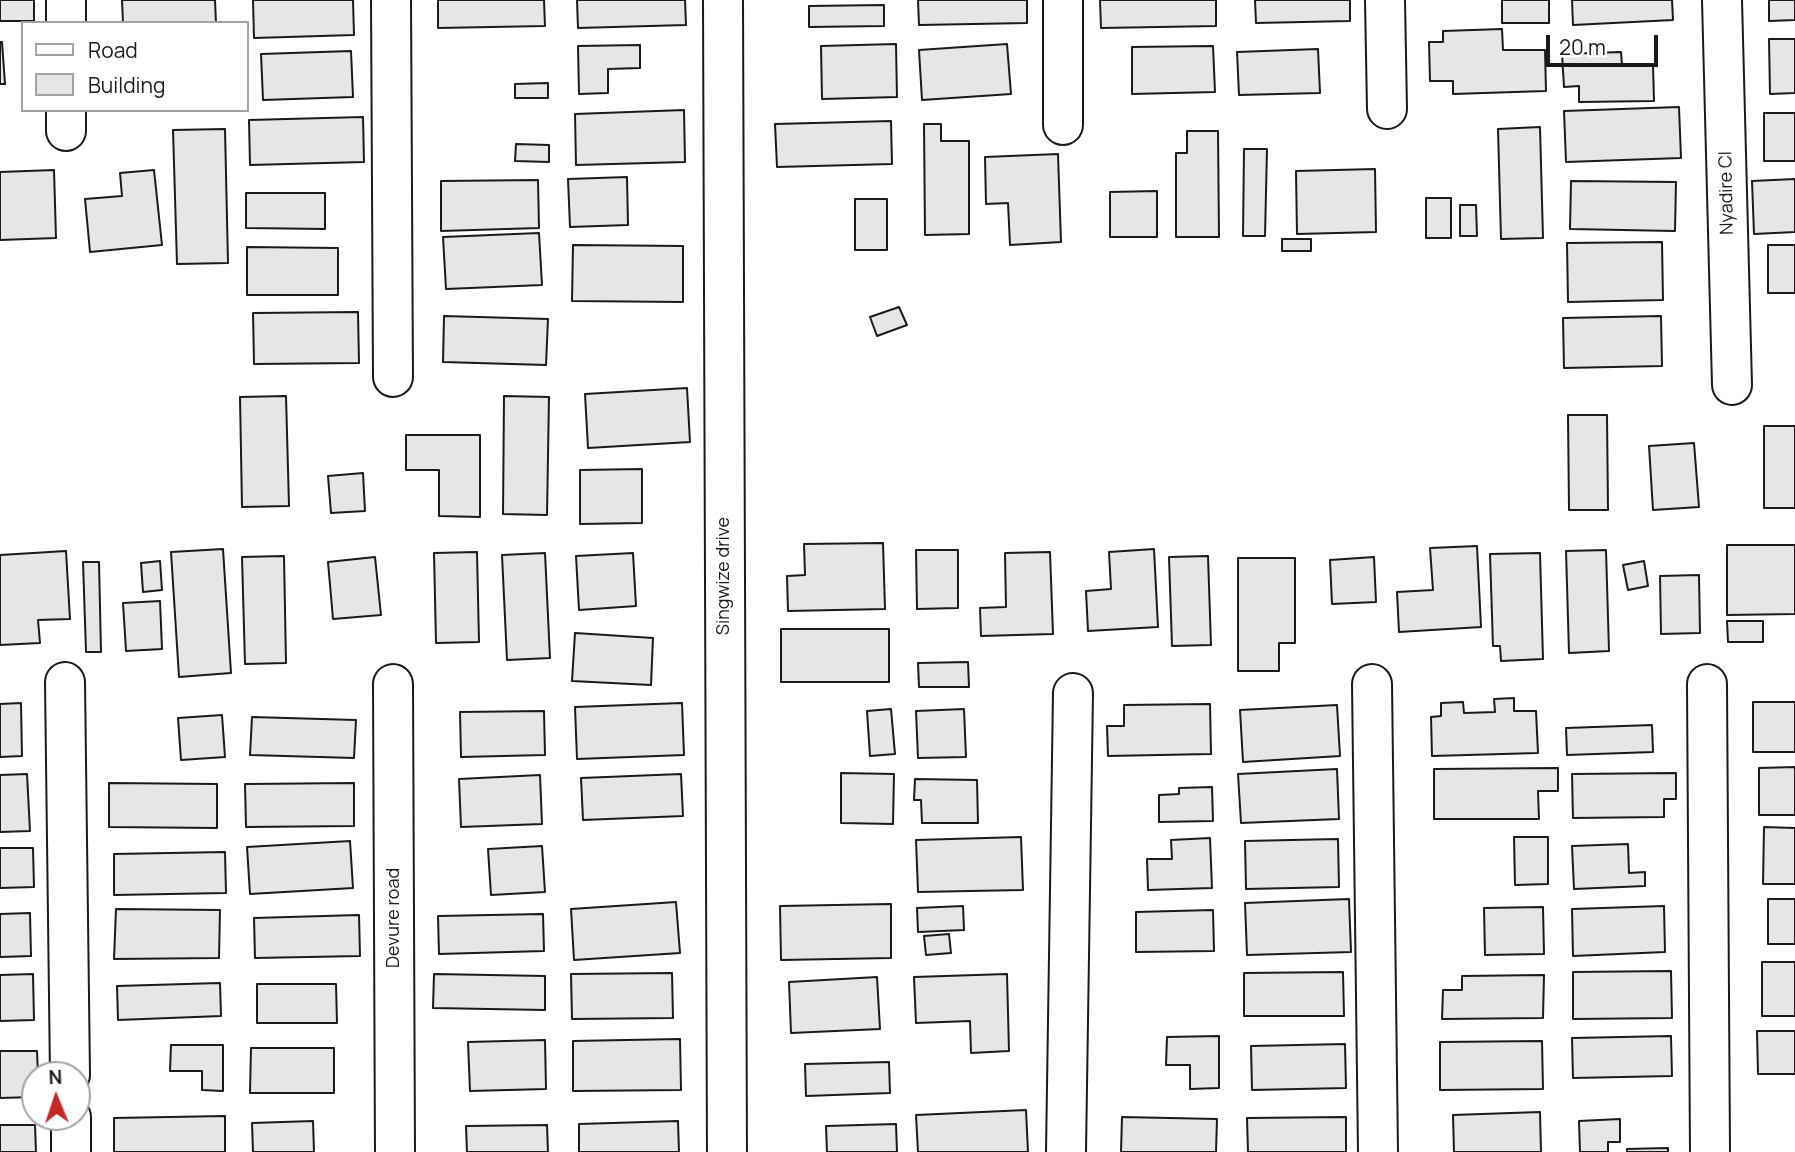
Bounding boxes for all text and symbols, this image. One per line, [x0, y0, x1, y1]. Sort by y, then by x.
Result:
legend [21, 21, 248, 112]
scale bar [1550, 21, 1662, 65]
text: 20 m [1559, 33, 1606, 61]
text: Road [88, 36, 138, 64]
text: Building [88, 71, 165, 99]
street label: Nyadire Cl [1715, 151, 1739, 235]
street label: Singwize drive [713, 517, 735, 635]
street label: Devure road [383, 868, 405, 968]
north arrow [21, 1061, 91, 1131]
text: N [48, 1064, 63, 1090]

